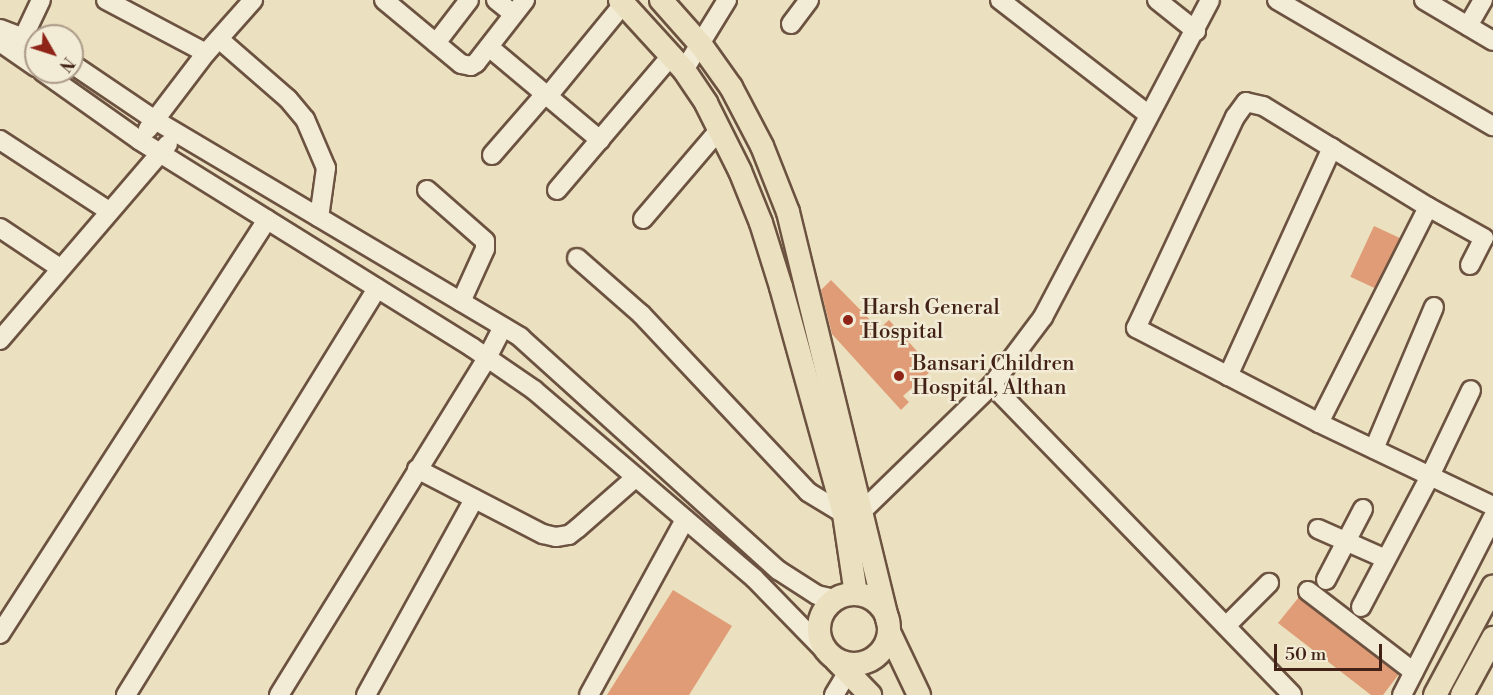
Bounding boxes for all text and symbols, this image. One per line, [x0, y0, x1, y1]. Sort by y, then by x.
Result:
north arrow [24, 24, 84, 84]
text: N [55, 53, 78, 75]
place label: Harsh General Hospital [862, 295, 1000, 345]
marker: Harsh General Hospital [839, 311, 857, 329]
place label: Bansari Children Hospital, Althan [912, 351, 1075, 401]
marker: Bansari Children Hospital, Althan [890, 367, 908, 385]
scale bar [1277, 632, 1385, 670]
text: 50 m [1285, 643, 1326, 666]

